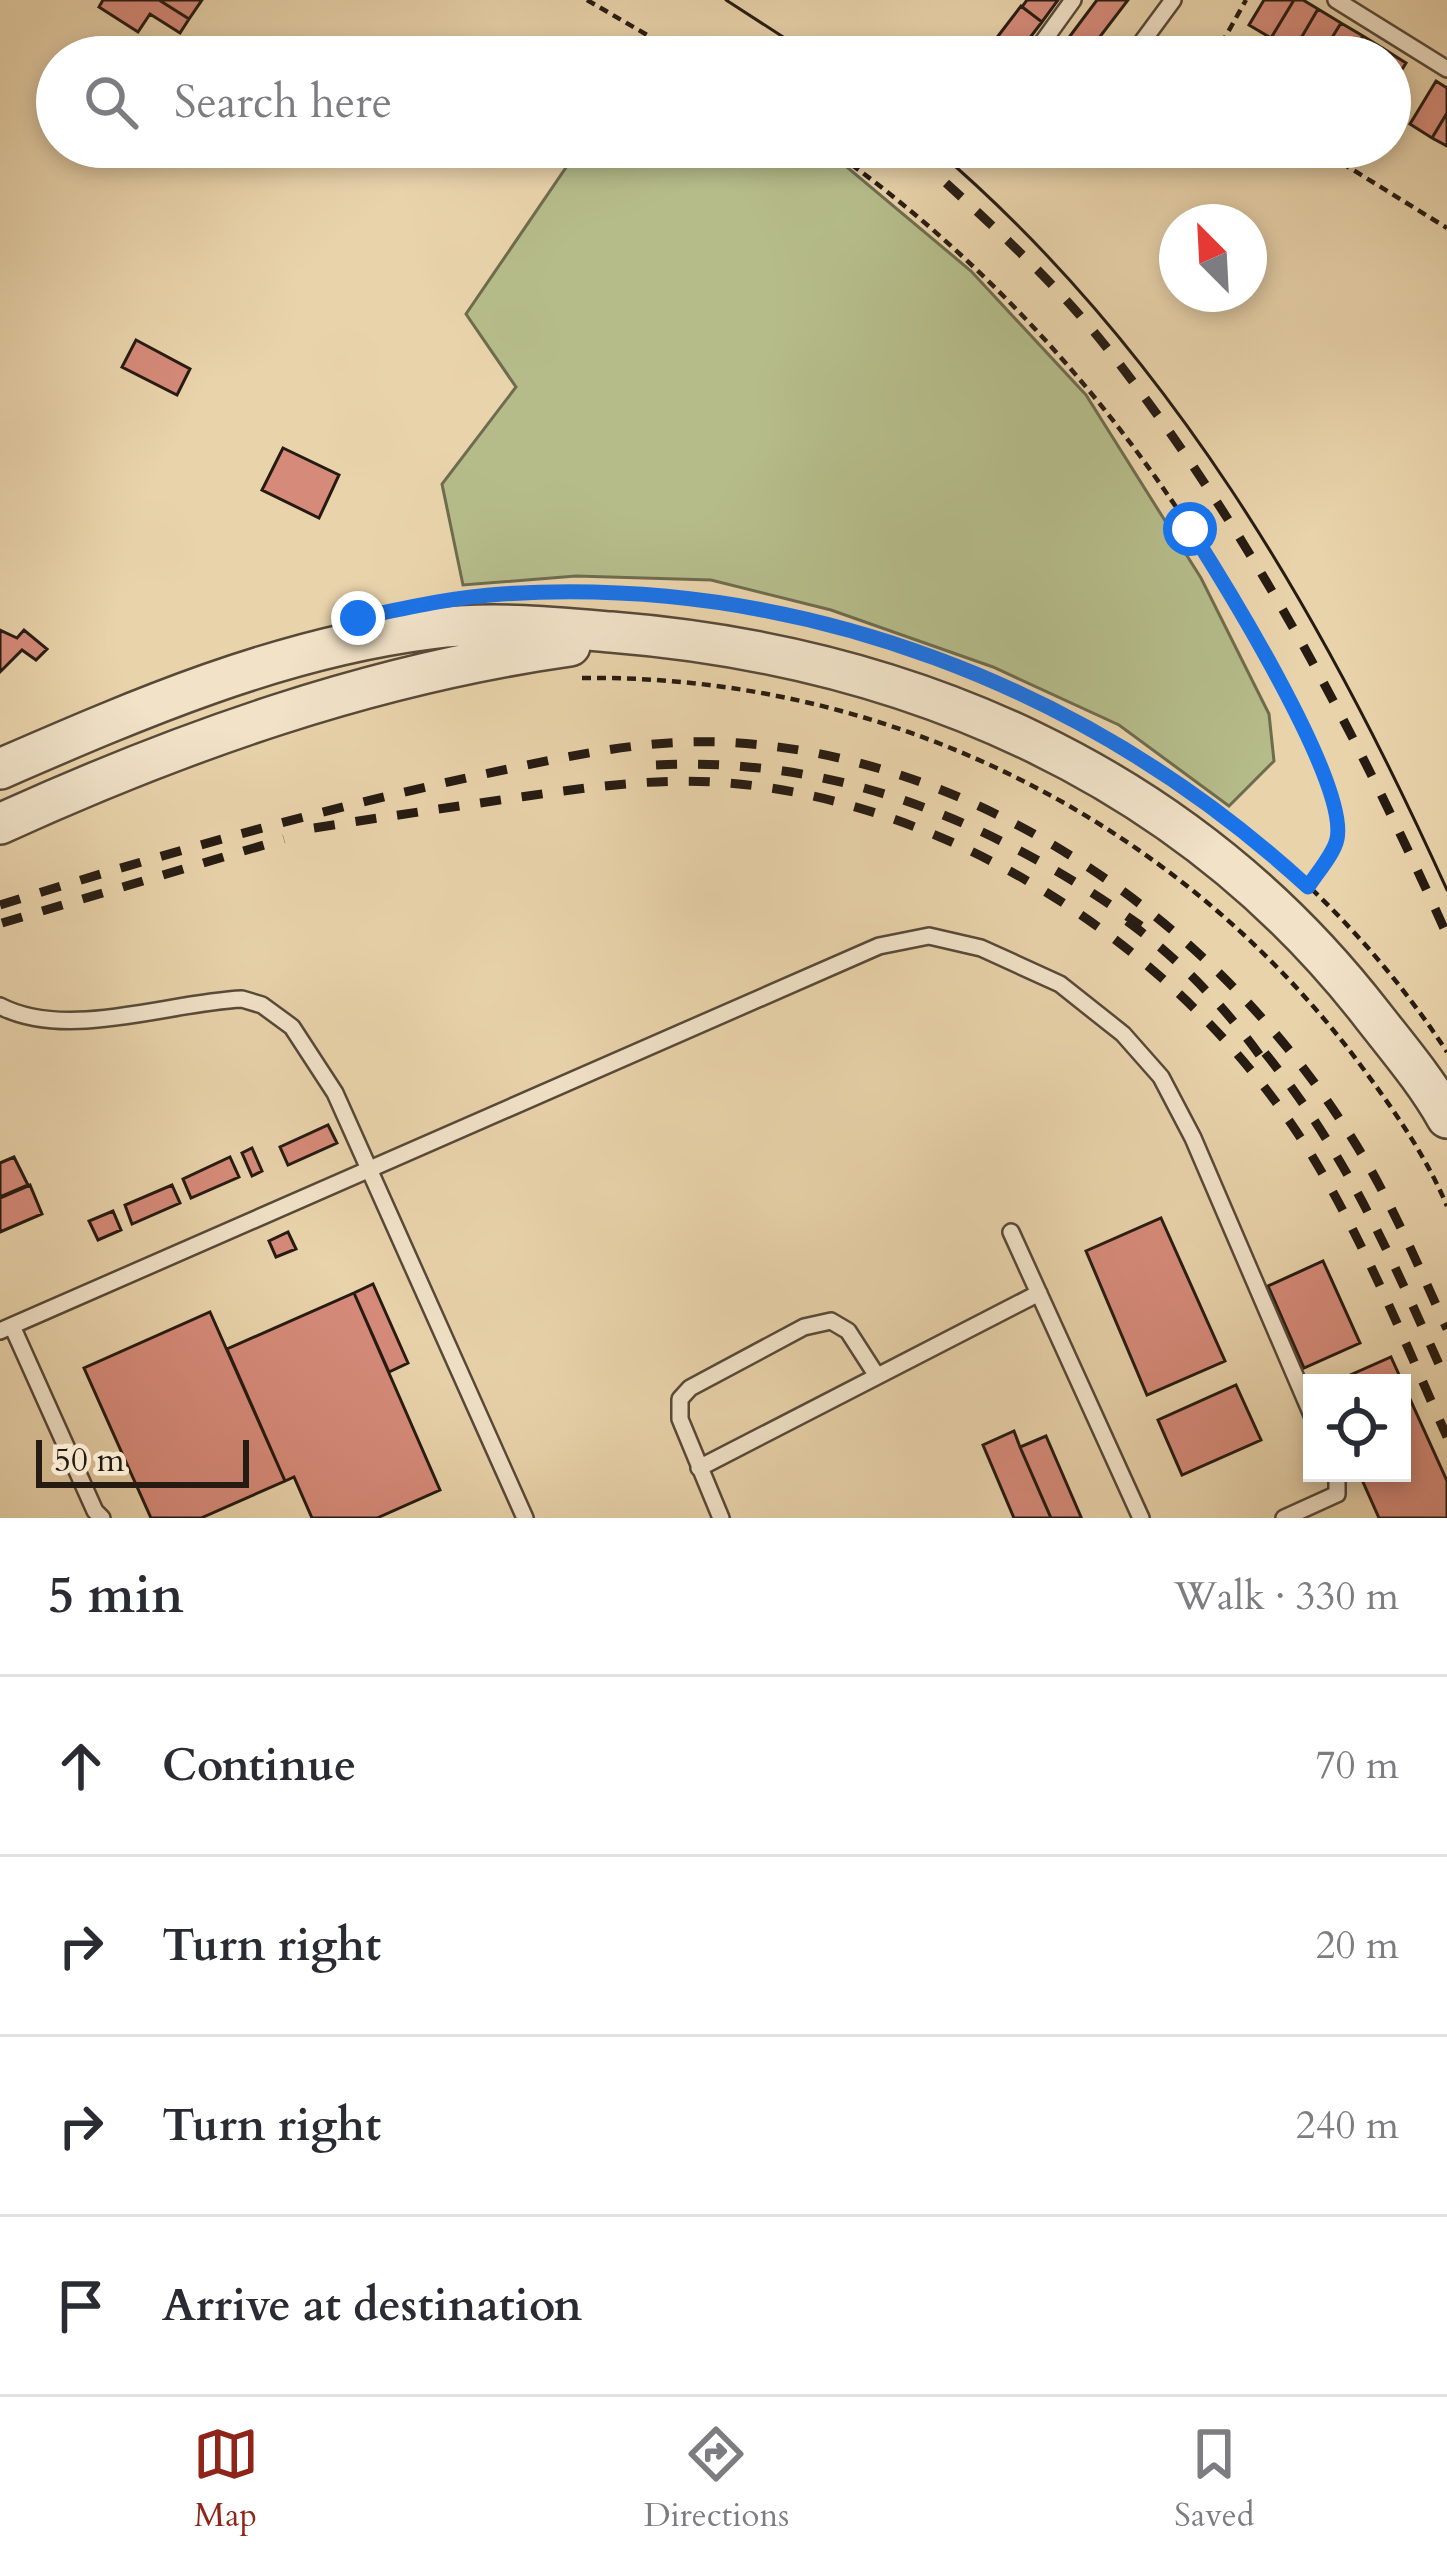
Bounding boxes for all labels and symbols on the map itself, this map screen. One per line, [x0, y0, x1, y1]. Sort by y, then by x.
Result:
north arrow [1159, 204, 1267, 312]
route start [1163, 502, 1217, 556]
route end [331, 591, 385, 645]
scale bar [36, 1434, 249, 1487]

